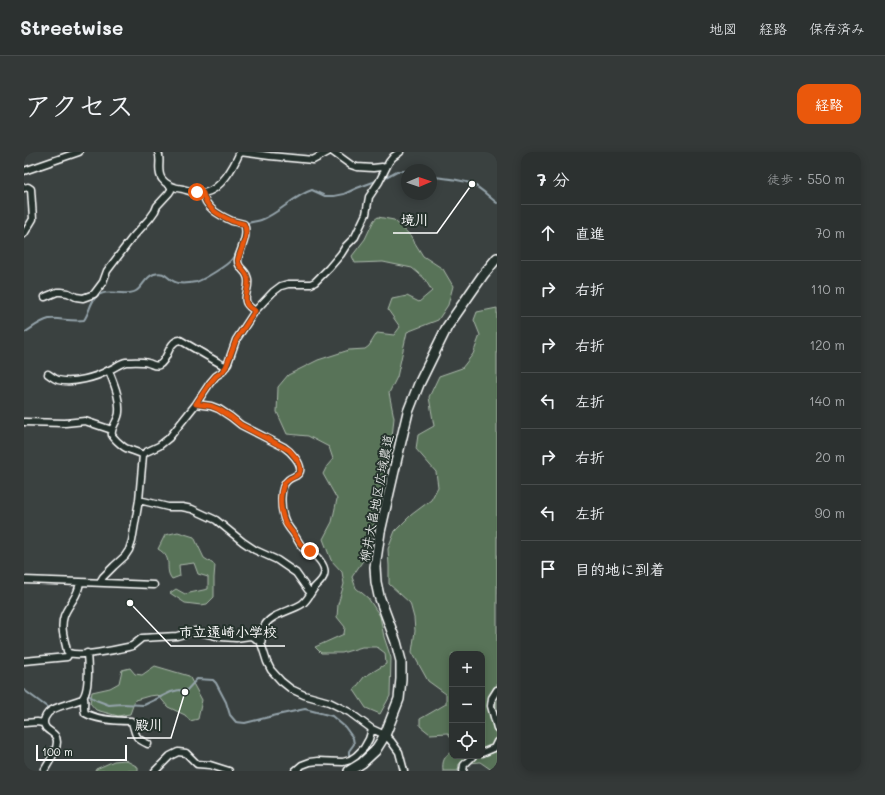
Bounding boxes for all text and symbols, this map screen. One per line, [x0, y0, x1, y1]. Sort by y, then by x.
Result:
text: Streetwise [20, 15, 123, 40]
text: 地図 [709, 19, 737, 38]
text: 経路 [759, 19, 787, 38]
text: 保存済み [809, 19, 865, 38]
button: 経路 [797, 84, 861, 124]
text: アクセス [24, 87, 134, 123]
north arrow [401, 164, 437, 200]
text: 7 分 [537, 168, 570, 190]
text: 徒歩 · 550 m [767, 170, 845, 187]
route start [188, 183, 206, 201]
callout: 境川 [393, 207, 437, 233]
text: 境川 [401, 210, 429, 229]
icon: ahead [537, 222, 559, 244]
text: 直進 [575, 223, 605, 243]
text: 70 m [815, 224, 845, 241]
icon: right [537, 278, 559, 300]
text: 右折 [575, 279, 605, 299]
text: 110 m [811, 280, 845, 297]
icon: right [537, 334, 559, 356]
text: 右折 [575, 335, 605, 355]
text: 120 m [809, 336, 845, 353]
icon: left [537, 390, 559, 412]
text: 左折 [575, 391, 605, 411]
text: 140 m [809, 392, 845, 409]
street label: 柳井大畠地区広域農道 [355, 432, 396, 563]
icon: right [537, 446, 559, 468]
text: 右折 [575, 447, 605, 467]
text: 20 m [815, 448, 845, 465]
icon: left [537, 502, 559, 524]
text: 左折 [575, 503, 605, 523]
text: 90 m [815, 504, 845, 521]
route end [301, 542, 319, 560]
icon: arrive [537, 558, 559, 580]
text: 目的地に到着 [575, 559, 665, 579]
callout: 市立遠崎小学校 [171, 620, 285, 646]
text: 市立遠崎小学校 [179, 622, 277, 641]
map controls [449, 651, 485, 759]
button: + [449, 651, 485, 687]
button: − [449, 687, 485, 723]
callout: 殿川 [127, 712, 171, 738]
text: 殿川 [135, 715, 163, 734]
button: locate [449, 723, 485, 759]
scale bar [36, 743, 127, 762]
text: 100 m [42, 744, 73, 759]

